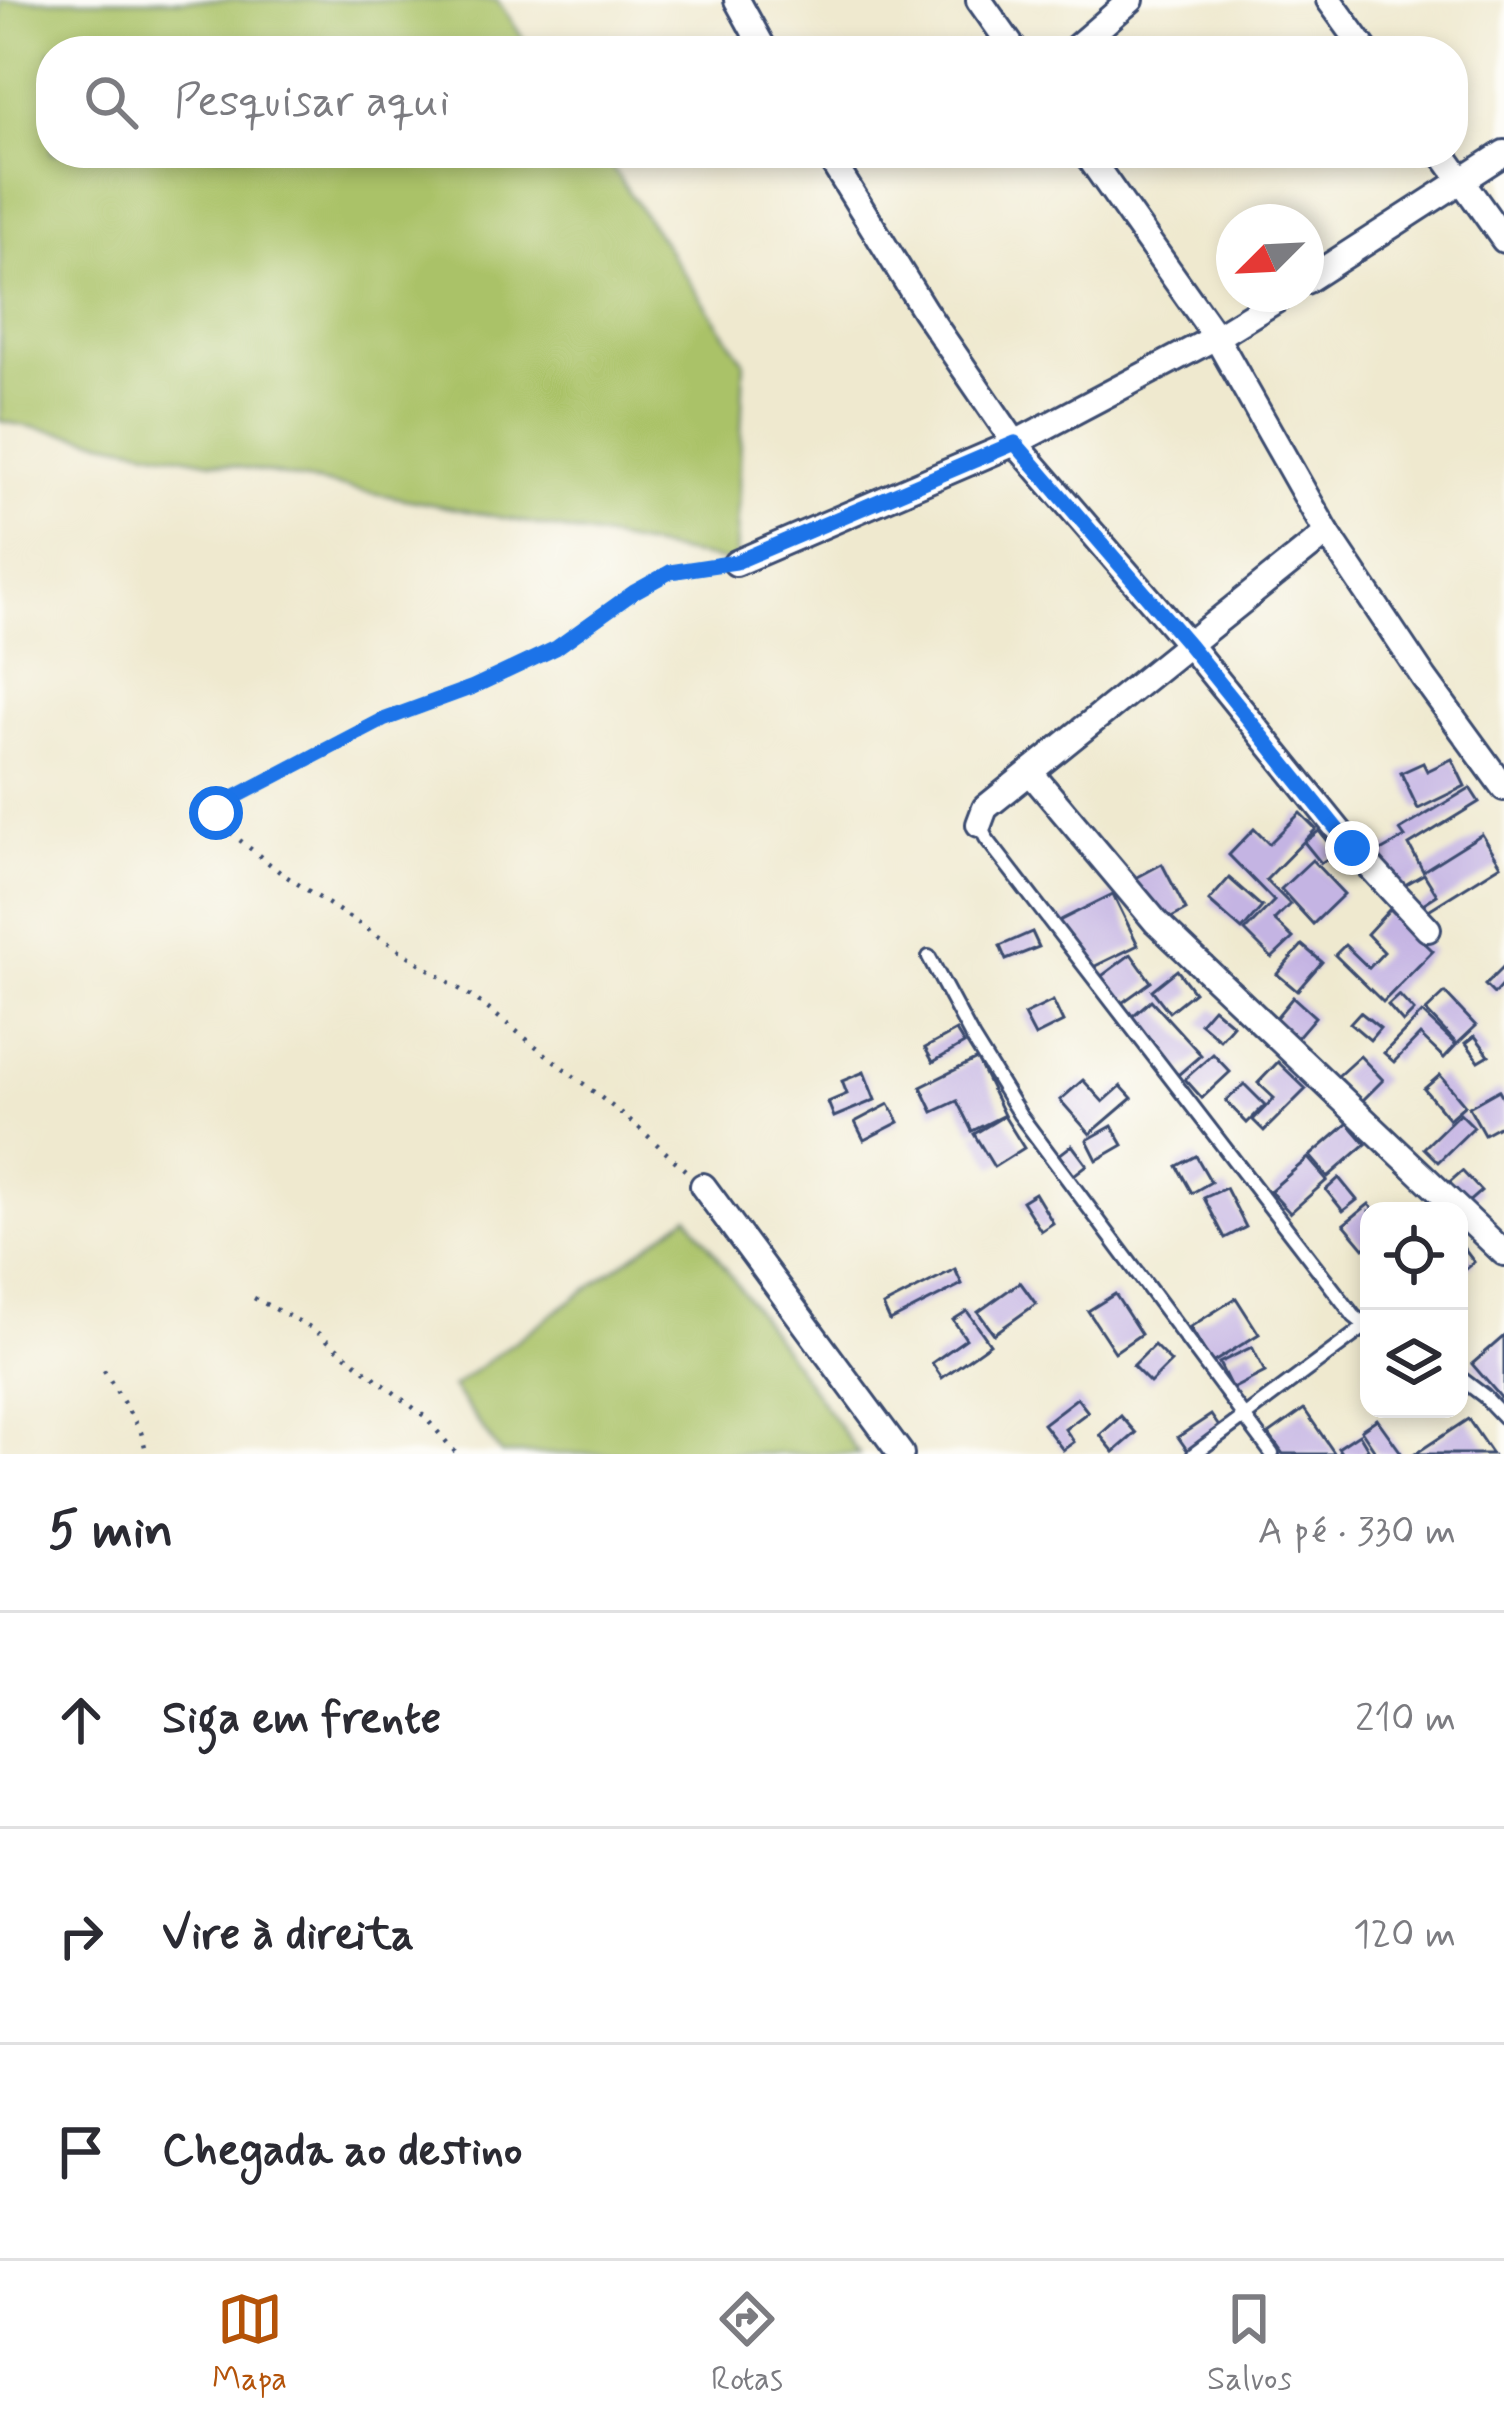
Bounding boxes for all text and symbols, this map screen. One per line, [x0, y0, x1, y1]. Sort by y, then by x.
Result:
search box [36, 36, 1468, 168]
icon: search [78, 69, 144, 135]
text: Pesquisar aqui [174, 73, 450, 132]
north arrow [1216, 204, 1324, 312]
route start [189, 786, 243, 840]
route end [1325, 821, 1379, 875]
map controls [1360, 1202, 1468, 1418]
button: locate [1360, 1202, 1468, 1310]
button: layers [1360, 1310, 1468, 1418]
text: 5 min [48, 1499, 173, 1565]
text: A pé · 330 m [1258, 1507, 1456, 1558]
icon: ahead [48, 1687, 114, 1753]
text: Siga em frente [162, 1690, 441, 1749]
text: 210 m [1355, 1694, 1456, 1745]
icon: right [48, 1903, 114, 1969]
text: Vire à direita [162, 1906, 414, 1965]
text: 120 m [1353, 1910, 1456, 1961]
icon: arrive [48, 2119, 114, 2185]
text: Chegada ao destino [162, 2122, 522, 2181]
tab: Mapa [212, 2286, 287, 2402]
tab: Rotas [711, 2286, 783, 2402]
tab: Salvos [1207, 2286, 1292, 2402]

